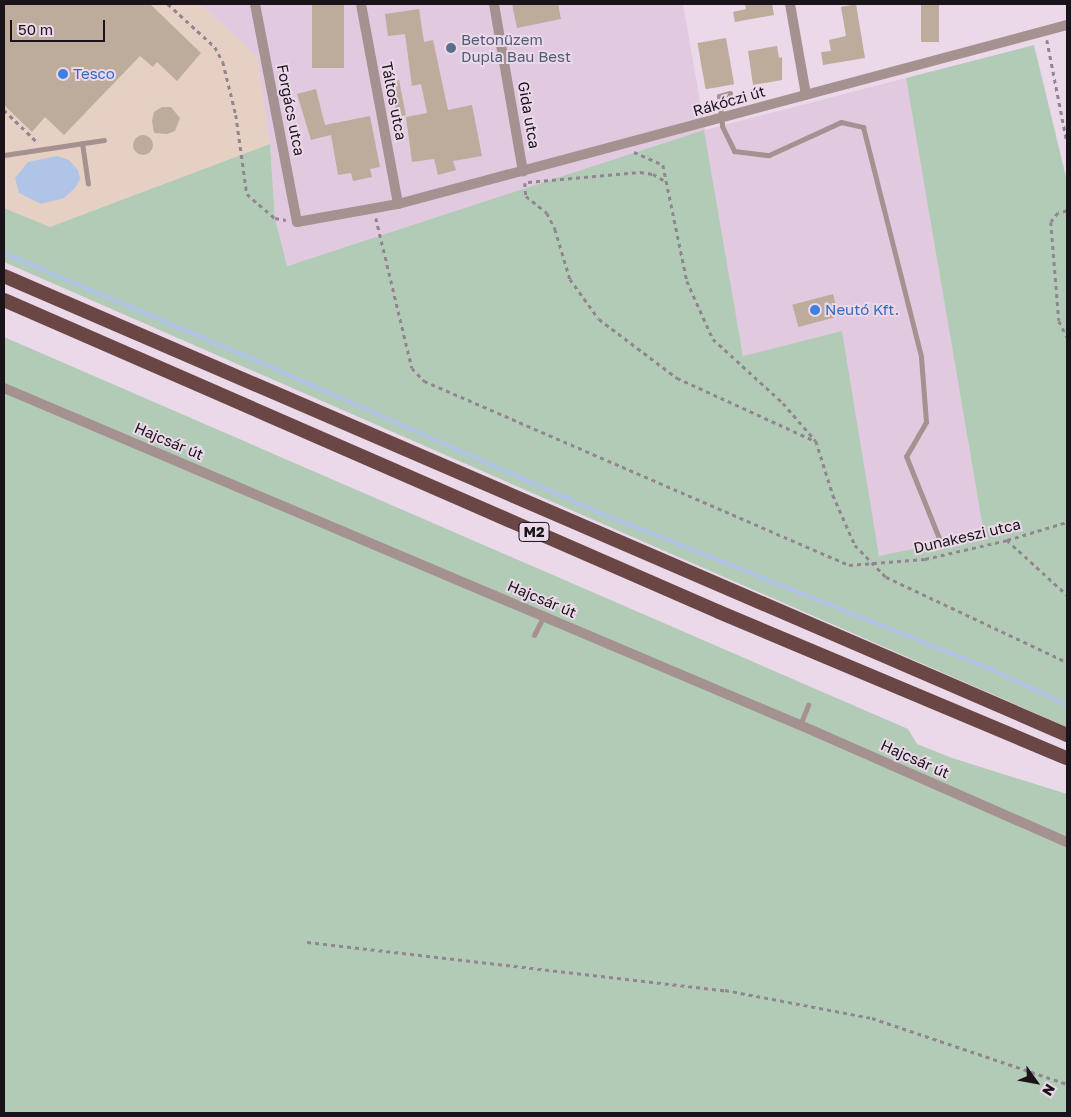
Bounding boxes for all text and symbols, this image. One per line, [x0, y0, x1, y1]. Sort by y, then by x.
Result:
scale bar [12, 10, 108, 42]
text: 50 m [18, 20, 53, 38]
place label: Betonüzem Dupla Bau Best [461, 30, 571, 65]
marker: Betonüzem Dupla Bau Best [445, 42, 457, 54]
street label: Táltos utca [378, 60, 410, 142]
street label: Forgács utca [273, 63, 309, 157]
place label: Tesco [73, 65, 115, 83]
marker: Tesco [57, 68, 69, 80]
street label: Gida utca [514, 80, 544, 150]
street label: Rákóczi út [691, 82, 767, 120]
place label: Neutó Kft. [825, 301, 899, 319]
marker: Neutó Kft. [809, 304, 821, 316]
street label: Hajcsár út [132, 418, 206, 464]
street label: Dunakeszi utca [912, 515, 1022, 557]
road number: M2 [518, 520, 550, 544]
street label: Hajcsár út [505, 576, 579, 622]
street label: Hajcsár út [878, 736, 952, 782]
north arrow [1011, 1057, 1061, 1107]
text: N [1039, 1081, 1059, 1099]

